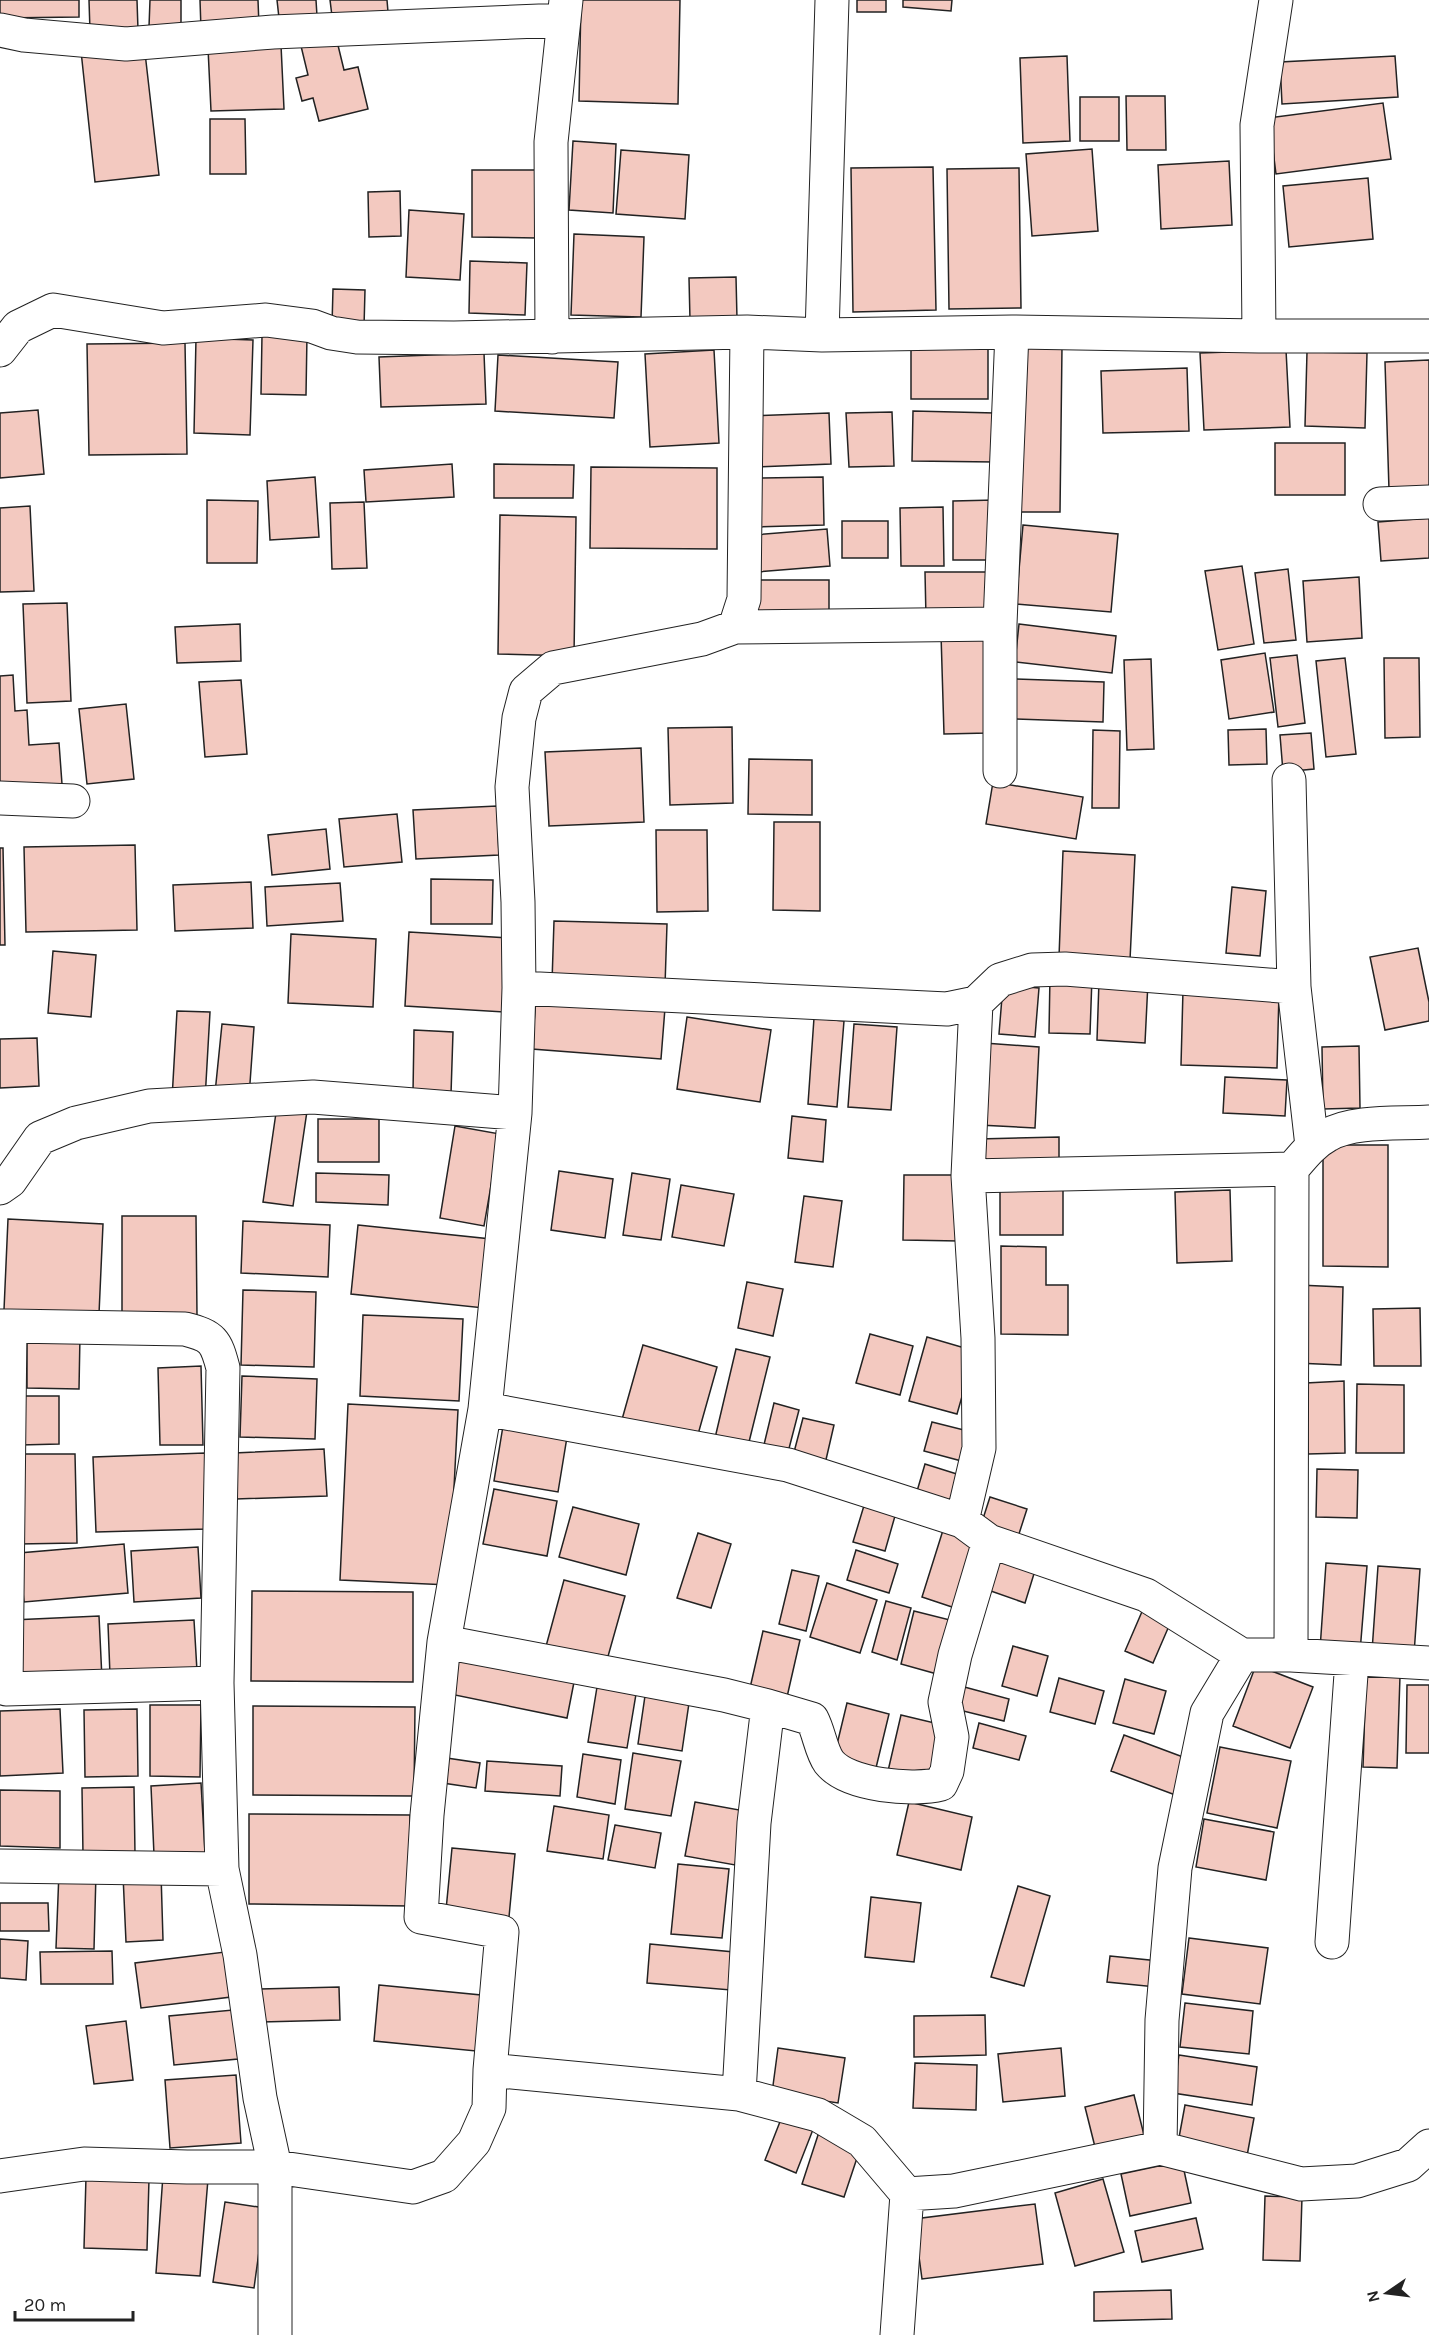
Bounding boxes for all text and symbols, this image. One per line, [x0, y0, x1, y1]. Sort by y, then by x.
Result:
north arrow [1357, 2263, 1417, 2323]
scale bar [15, 2284, 134, 2322]
text: N [1362, 2289, 1384, 2304]
text: 20 m [24, 2294, 66, 2316]

